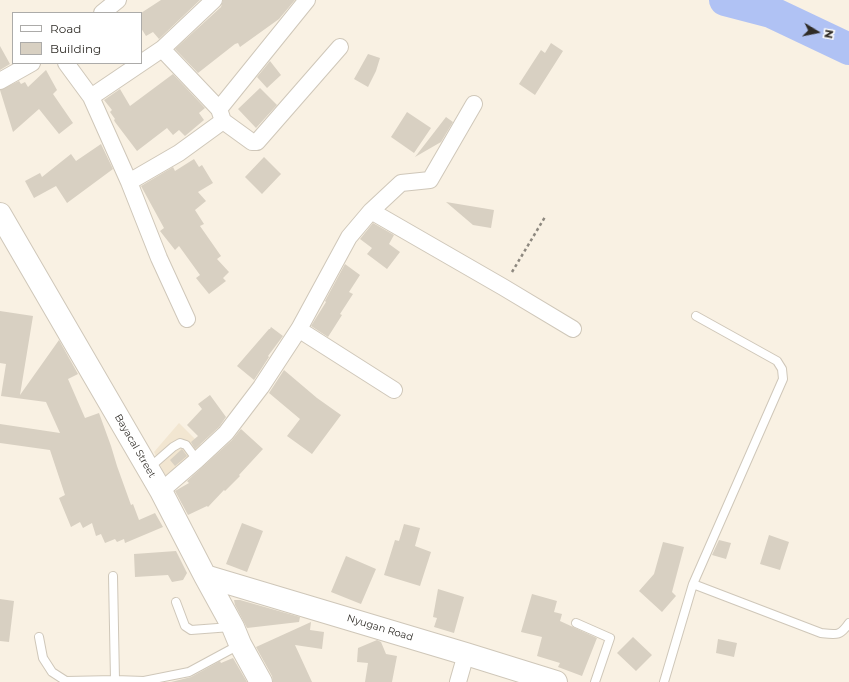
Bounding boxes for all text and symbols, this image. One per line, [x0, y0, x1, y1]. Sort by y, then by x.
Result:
legend [12, 12, 142, 64]
north arrow [797, 12, 837, 52]
text: Road [50, 21, 81, 36]
text: N [821, 28, 836, 40]
text: Building [50, 41, 101, 56]
street label: Bayacal Street [112, 412, 158, 480]
street label: Nyugan Road [345, 612, 415, 644]

